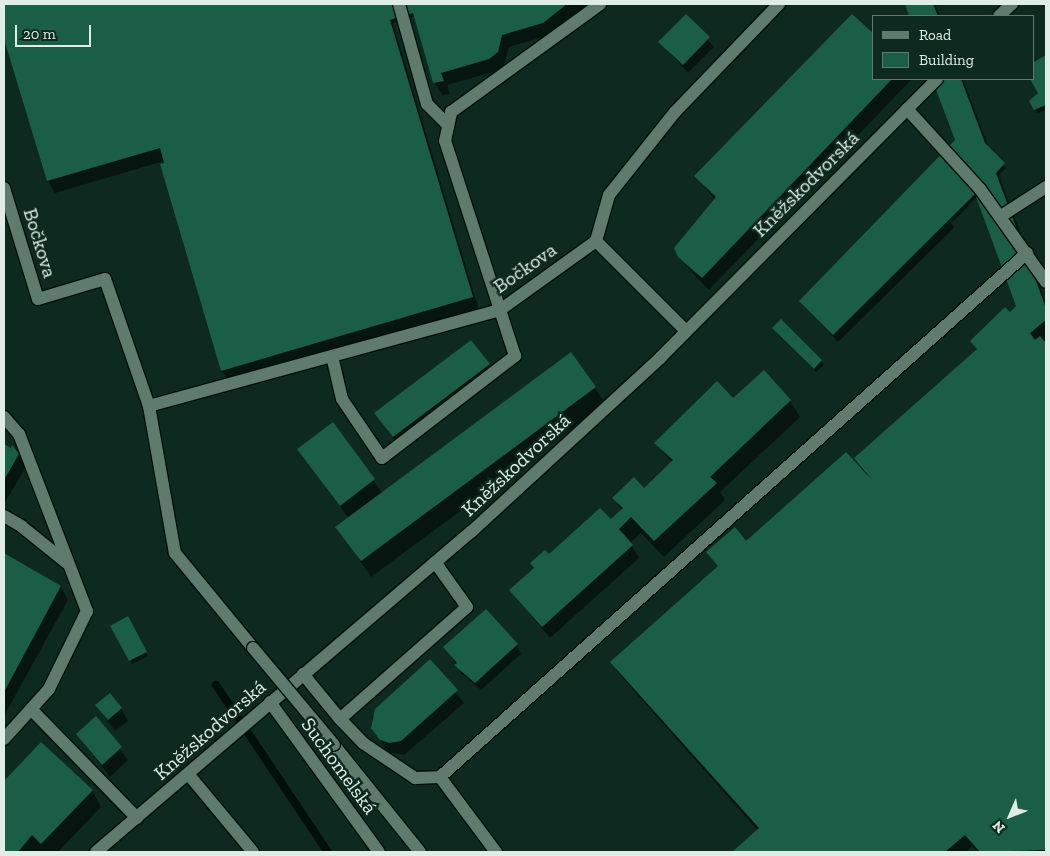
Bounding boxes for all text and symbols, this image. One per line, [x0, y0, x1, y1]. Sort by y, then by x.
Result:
scale bar [18, 15, 94, 47]
legend [872, 15, 1035, 80]
text: 20 m [23, 25, 56, 43]
text: Road [919, 26, 951, 44]
text: Building [919, 51, 974, 69]
street label: Kněžskodvorská [748, 126, 864, 242]
street label: Bočkova [18, 205, 62, 281]
street label: Bočkova [489, 238, 561, 298]
street label: Kněžskodvorská [457, 408, 575, 522]
street label: Kněžskodvorská [149, 675, 271, 785]
street label: Suchomelská [296, 713, 382, 819]
north arrow [985, 791, 1035, 841]
text: N [989, 817, 1009, 837]

